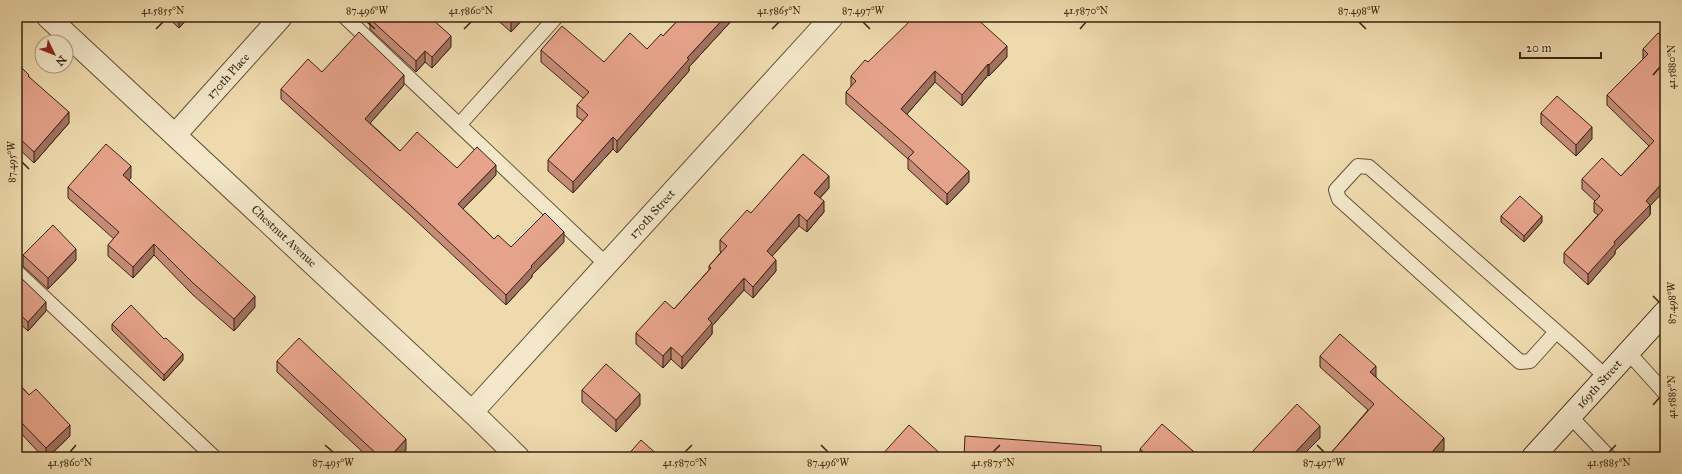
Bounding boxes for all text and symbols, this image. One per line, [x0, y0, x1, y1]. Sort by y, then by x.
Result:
text: 41.5855°N [142, 5, 185, 17]
text: 87.496°W [346, 5, 388, 17]
text: 41.5860°N [449, 5, 494, 17]
text: 41.5865°N [757, 5, 801, 17]
text: 87.497°W [842, 5, 885, 17]
text: 41.5870°N [1064, 5, 1109, 17]
text: 87.498°W [1338, 5, 1381, 17]
north arrow [34, 34, 74, 74]
scale bar [1520, 34, 1601, 60]
text: 20 m [1526, 41, 1552, 55]
text: 41.5880°N [1666, 44, 1678, 89]
street label: 170th Place [204, 50, 252, 102]
text: N [53, 53, 69, 69]
text: 87.495°W [6, 141, 18, 183]
street label: 170th Street [626, 186, 678, 242]
street label: Chestnut Avenue [248, 202, 320, 270]
text: 87.498°W [1666, 281, 1678, 324]
street label: 169th Street [1574, 356, 1625, 411]
text: 41.5885°N [1666, 375, 1678, 419]
text: 41.5860°N [48, 457, 93, 469]
text: 87.495°W [312, 457, 354, 469]
text: 41.5870°N [663, 457, 708, 469]
text: 87.496°W [807, 457, 849, 469]
text: 41.5875°N [971, 457, 1015, 469]
text: 87.497°W [1303, 457, 1346, 469]
text: 41.5885°N [1587, 457, 1631, 469]

